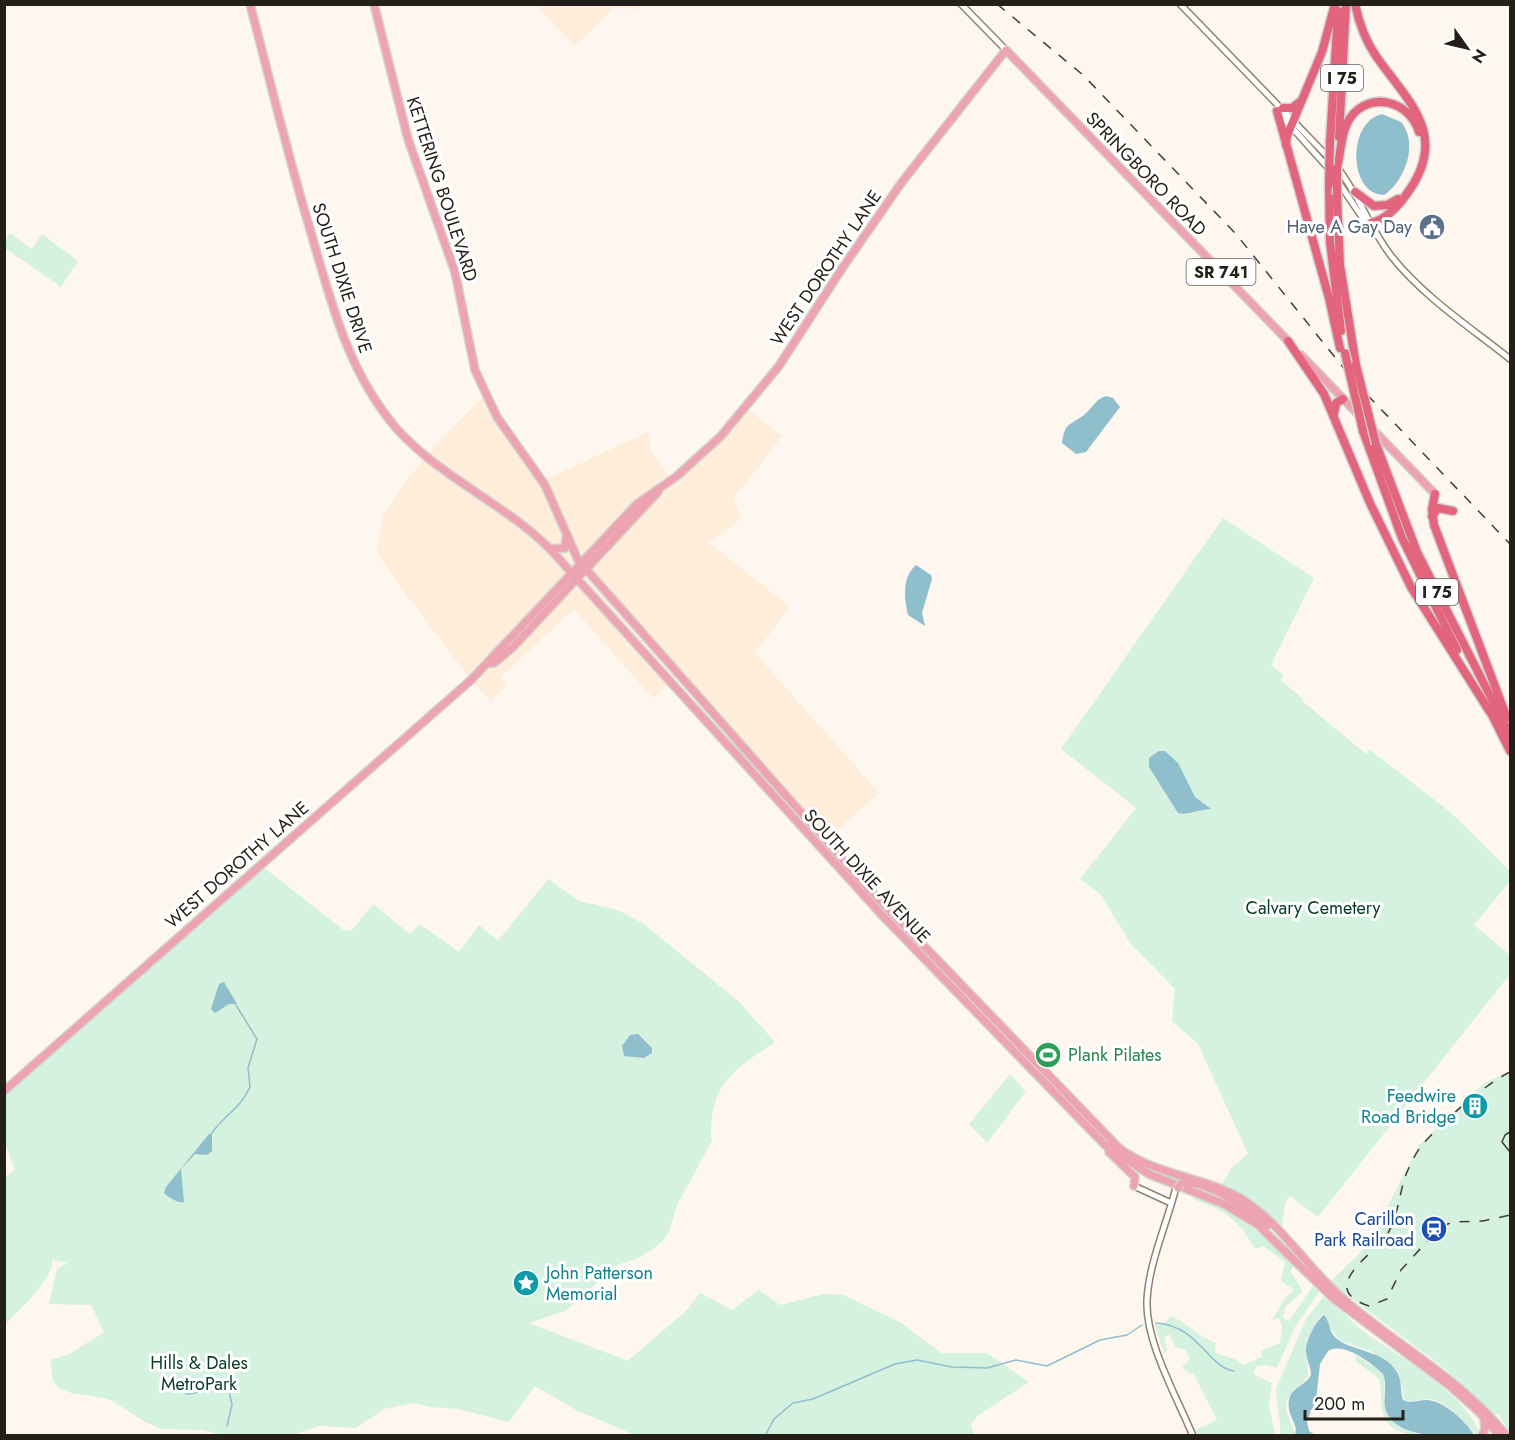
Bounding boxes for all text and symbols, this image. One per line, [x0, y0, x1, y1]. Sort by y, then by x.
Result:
north arrow [1437, 18, 1497, 78]
text: N [1466, 44, 1492, 68]
road number: I 75 [1321, 65, 1363, 91]
street label: KETTERING BOULEVARD [400, 93, 484, 285]
street label: SPRINGBORO ROAD [1080, 106, 1212, 242]
street label: WEST DOROTHY LANE [764, 185, 888, 351]
street label: SOUTH DIXIE DRIVE [305, 199, 379, 357]
public building icon: Have A Gay Day [1417, 212, 1447, 242]
place label: Have A Gay Day [1286, 214, 1412, 240]
road number: SR 741 [1186, 259, 1256, 285]
road number: I 75 [1416, 579, 1458, 605]
street label: WEST DOROTHY LANE [160, 795, 314, 935]
street label: SOUTH DIXIE AVENUE [798, 803, 936, 949]
park label: Calvary Cemetery [1246, 895, 1381, 921]
sports icon: Plank Pilates [1033, 1040, 1063, 1070]
place label: Plank Pilates [1068, 1042, 1162, 1068]
place label: Feedwire Road Bridge [1361, 1083, 1456, 1130]
building icon: Feedwire Road Bridge [1460, 1091, 1490, 1121]
place label: Carillon Park Railroad [1314, 1206, 1414, 1253]
station icon: Carillon Park Railroad [1419, 1214, 1449, 1244]
place label: John Patterson Memorial [544, 1260, 653, 1307]
place icon: John Patterson Memorial [511, 1268, 541, 1298]
park label: Hills & Dales MetroPark [150, 1350, 248, 1397]
scale bar [1305, 1383, 1402, 1421]
text: 200 m [1314, 1391, 1365, 1417]

